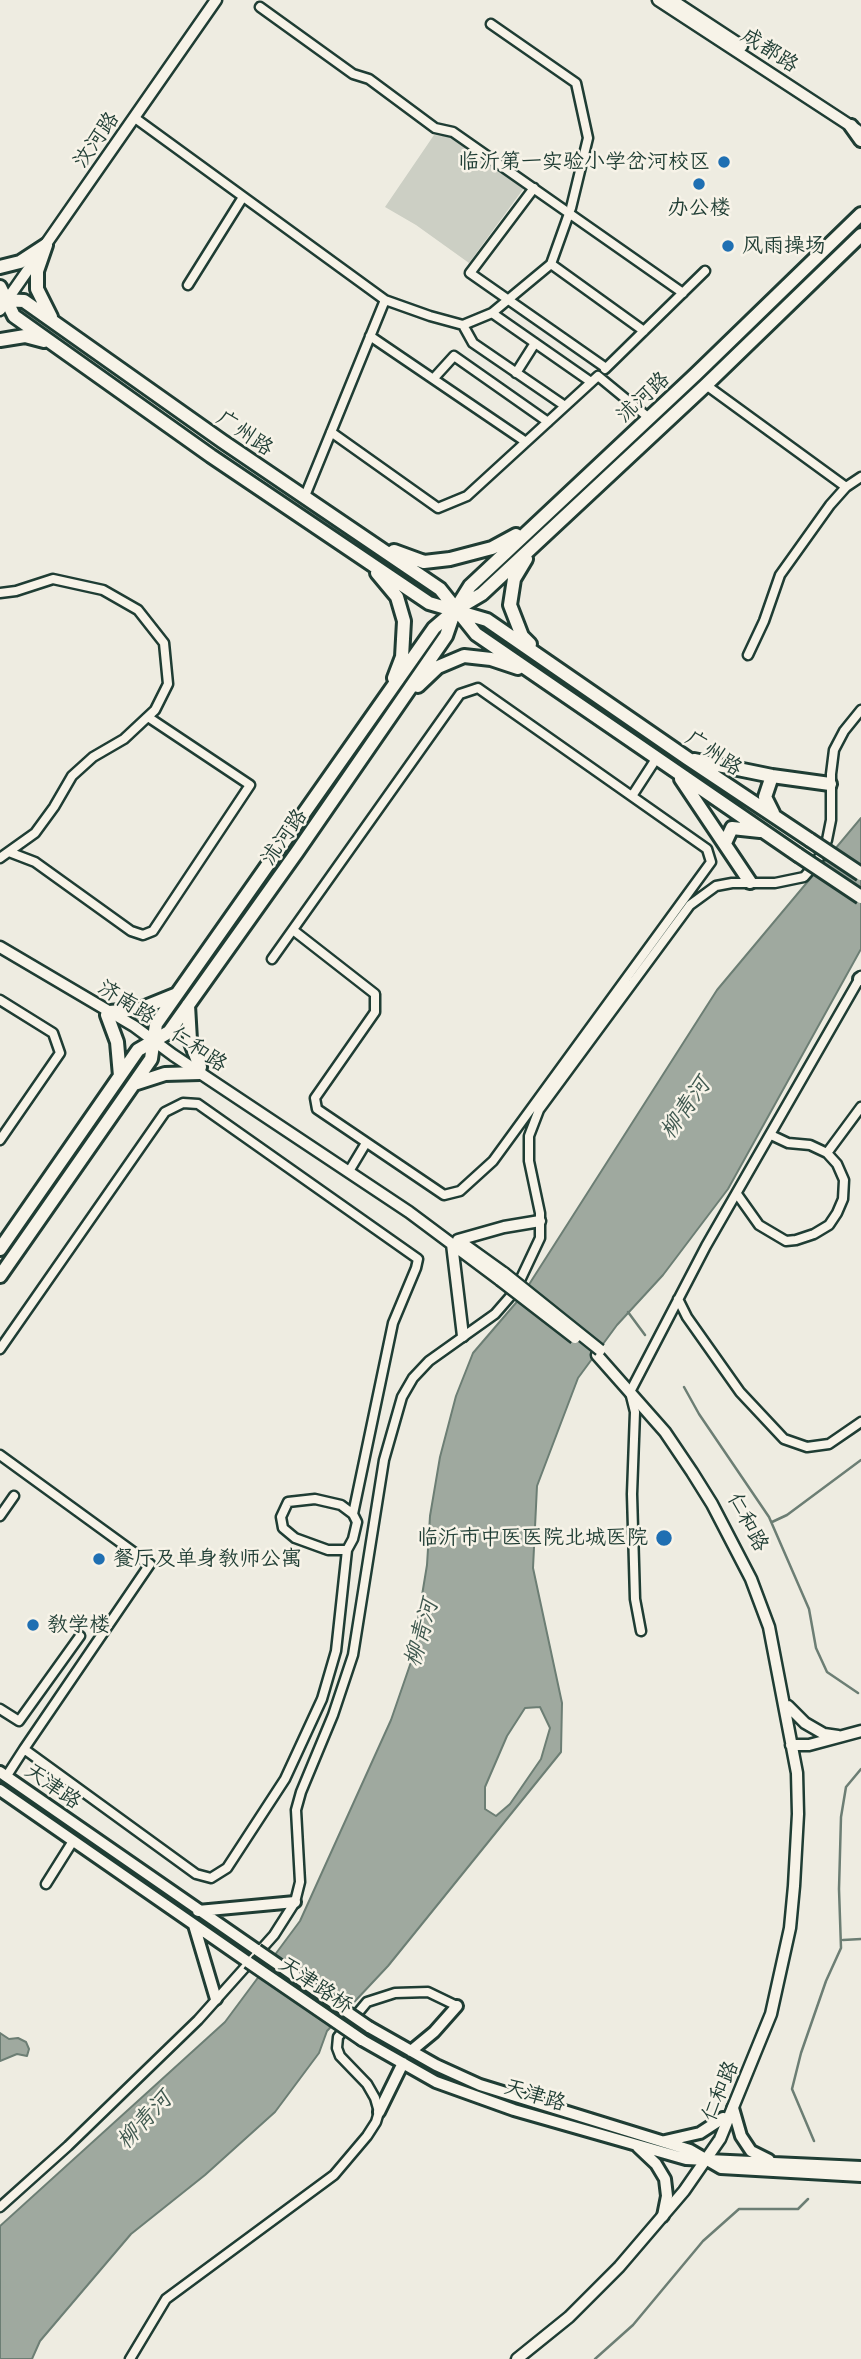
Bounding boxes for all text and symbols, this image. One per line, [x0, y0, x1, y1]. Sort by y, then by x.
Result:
street label: 成都路 [737, 22, 803, 78]
street label: 汶河路 [68, 107, 124, 173]
place label: 临沂第一实验小学岔河校区 [458, 149, 710, 175]
marker: 临沂第一实验小学岔河校区 [716, 154, 732, 170]
marker: 办公楼 [691, 176, 707, 192]
place label: 办公楼 [668, 195, 730, 221]
place label: 风雨操场 [742, 233, 826, 259]
marker: 风雨操场 [720, 238, 736, 254]
street label: 沭河路 [611, 366, 675, 428]
street label: 广州路 [212, 405, 278, 461]
street label: 广州路 [681, 725, 747, 781]
street label: 沭河路 [256, 804, 312, 870]
street label: 济南路 [94, 975, 160, 1029]
street label: 仁和路 [166, 1021, 232, 1077]
water label: 柳青河 [654, 1072, 716, 1144]
street label: 仁和路 [722, 1488, 774, 1556]
place label: 临沂市中医医院北城医院 [417, 1525, 648, 1551]
marker: 临沂市中医医院北城医院 [654, 1528, 674, 1548]
place label: 餐厅及单身教师公寓 [113, 1546, 302, 1572]
marker: 餐厅及单身教师公寓 [91, 1551, 107, 1567]
water label: 柳青河 [398, 1596, 444, 1670]
place label: 教学楼 [47, 1612, 110, 1638]
marker: 教学楼 [25, 1617, 41, 1633]
street label: 天津路 [20, 1758, 86, 1814]
street label: 天津路桥 [274, 1951, 358, 2019]
street label: 仁和路 [696, 2057, 744, 2125]
street label: 天津路 [501, 2074, 569, 2116]
water label: 柳青河 [110, 2085, 178, 2155]

